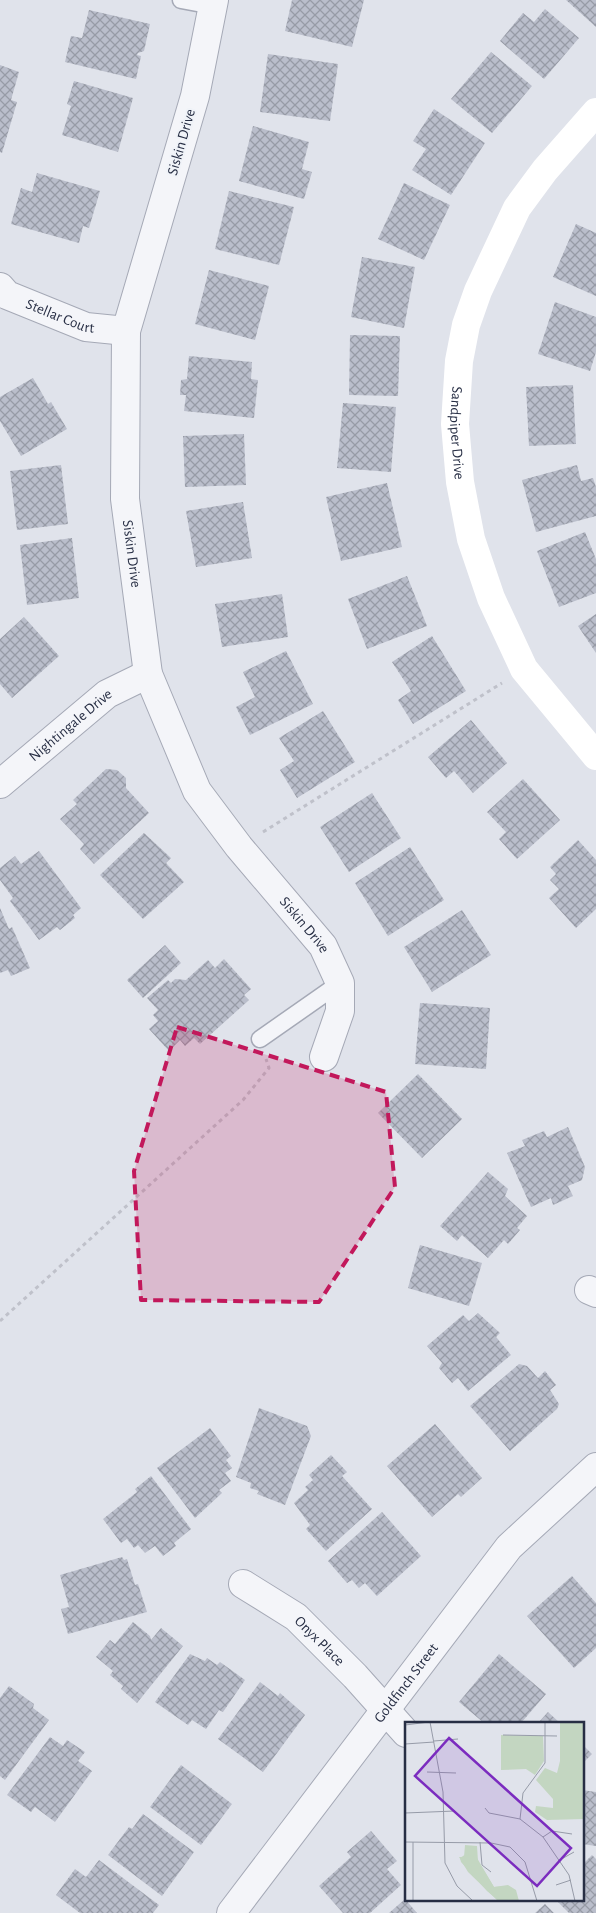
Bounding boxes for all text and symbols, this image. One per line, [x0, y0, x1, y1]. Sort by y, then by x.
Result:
street label: Siskin Drive [165, 107, 198, 177]
street label: Stellar Court [24, 296, 95, 336]
street label: Sandpiper Drive [447, 386, 467, 480]
street label: Siskin Drive [120, 519, 144, 589]
street label: Nightingale Drive [26, 686, 114, 764]
street label: Siskin Drive [277, 894, 332, 955]
street label: Onyx Place [292, 1613, 347, 1669]
street label: Goldfinch Street [371, 1641, 441, 1726]
inset map [405, 1722, 584, 1900]

